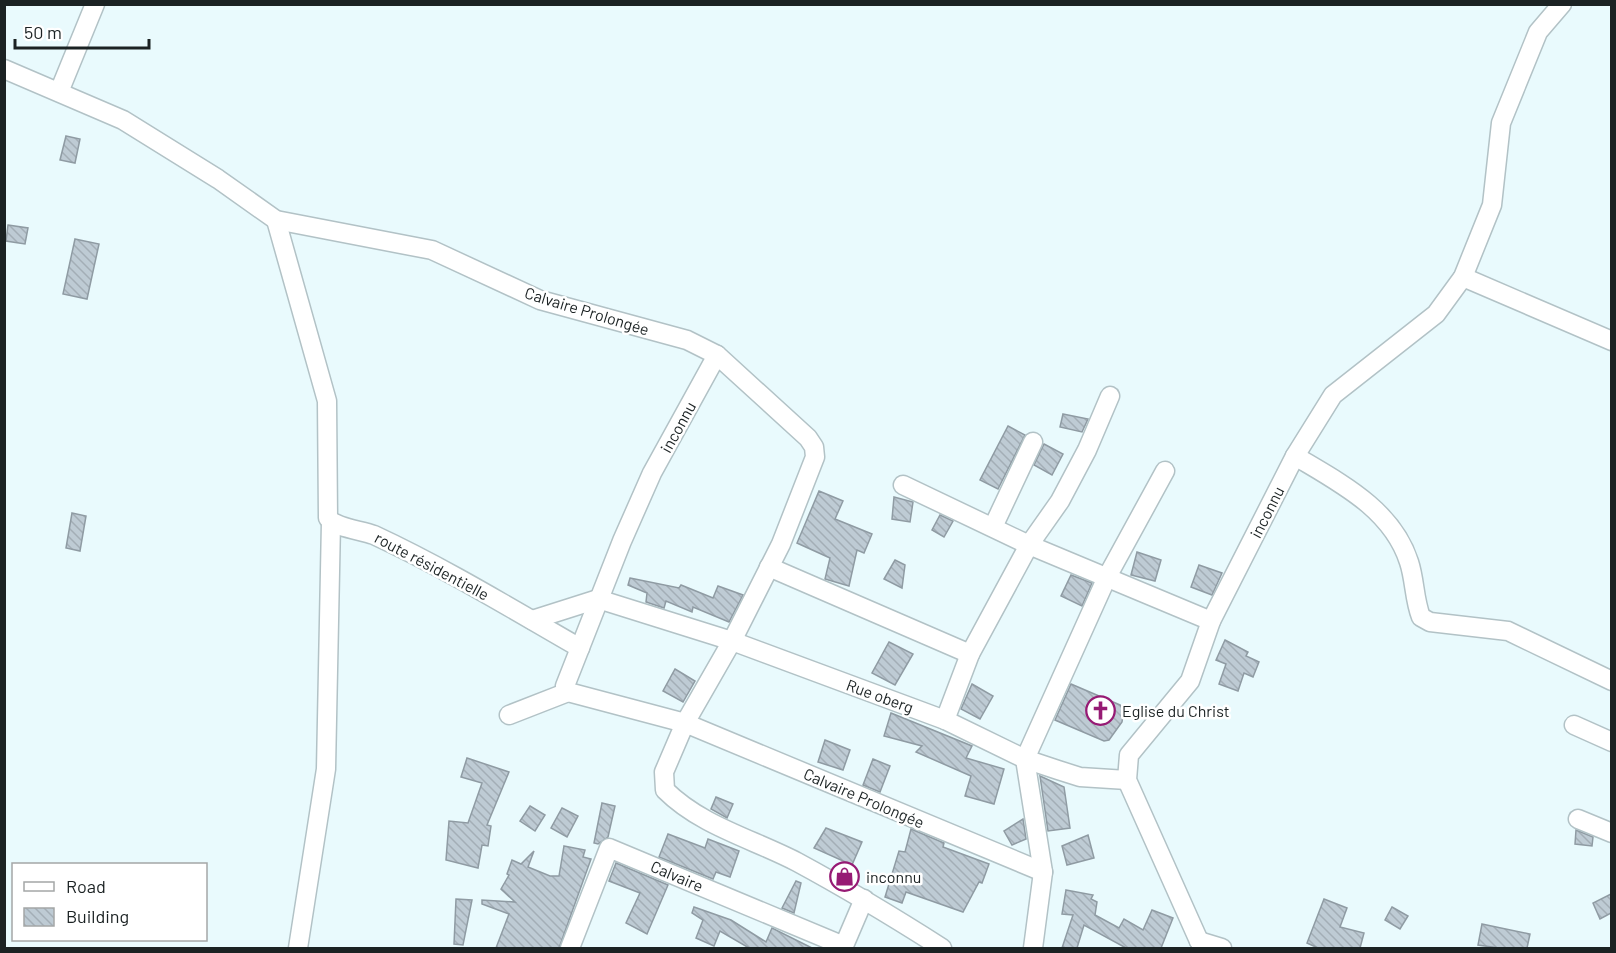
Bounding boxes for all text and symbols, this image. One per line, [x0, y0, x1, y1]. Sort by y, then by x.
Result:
scale bar [15, 12, 148, 50]
text: 50 m [24, 21, 62, 43]
street label: Calvaire Prolongée [523, 283, 652, 338]
street label: inconnu [656, 398, 699, 456]
street label: inconnu [1246, 483, 1288, 541]
street label: route résidentielle [372, 527, 493, 604]
street label: Rue oberg [844, 675, 916, 716]
church icon: Eglise du Christ [1085, 695, 1117, 727]
place label: Eglise du Christ [1122, 701, 1230, 720]
street label: Calvaire Prolongée [801, 764, 927, 832]
street label: Calvaire [648, 856, 706, 895]
shop icon: inconnu [829, 861, 861, 893]
legend [12, 863, 207, 941]
place label: inconnu [866, 867, 921, 886]
text: Road [66, 875, 106, 897]
text: Building [66, 905, 129, 927]

